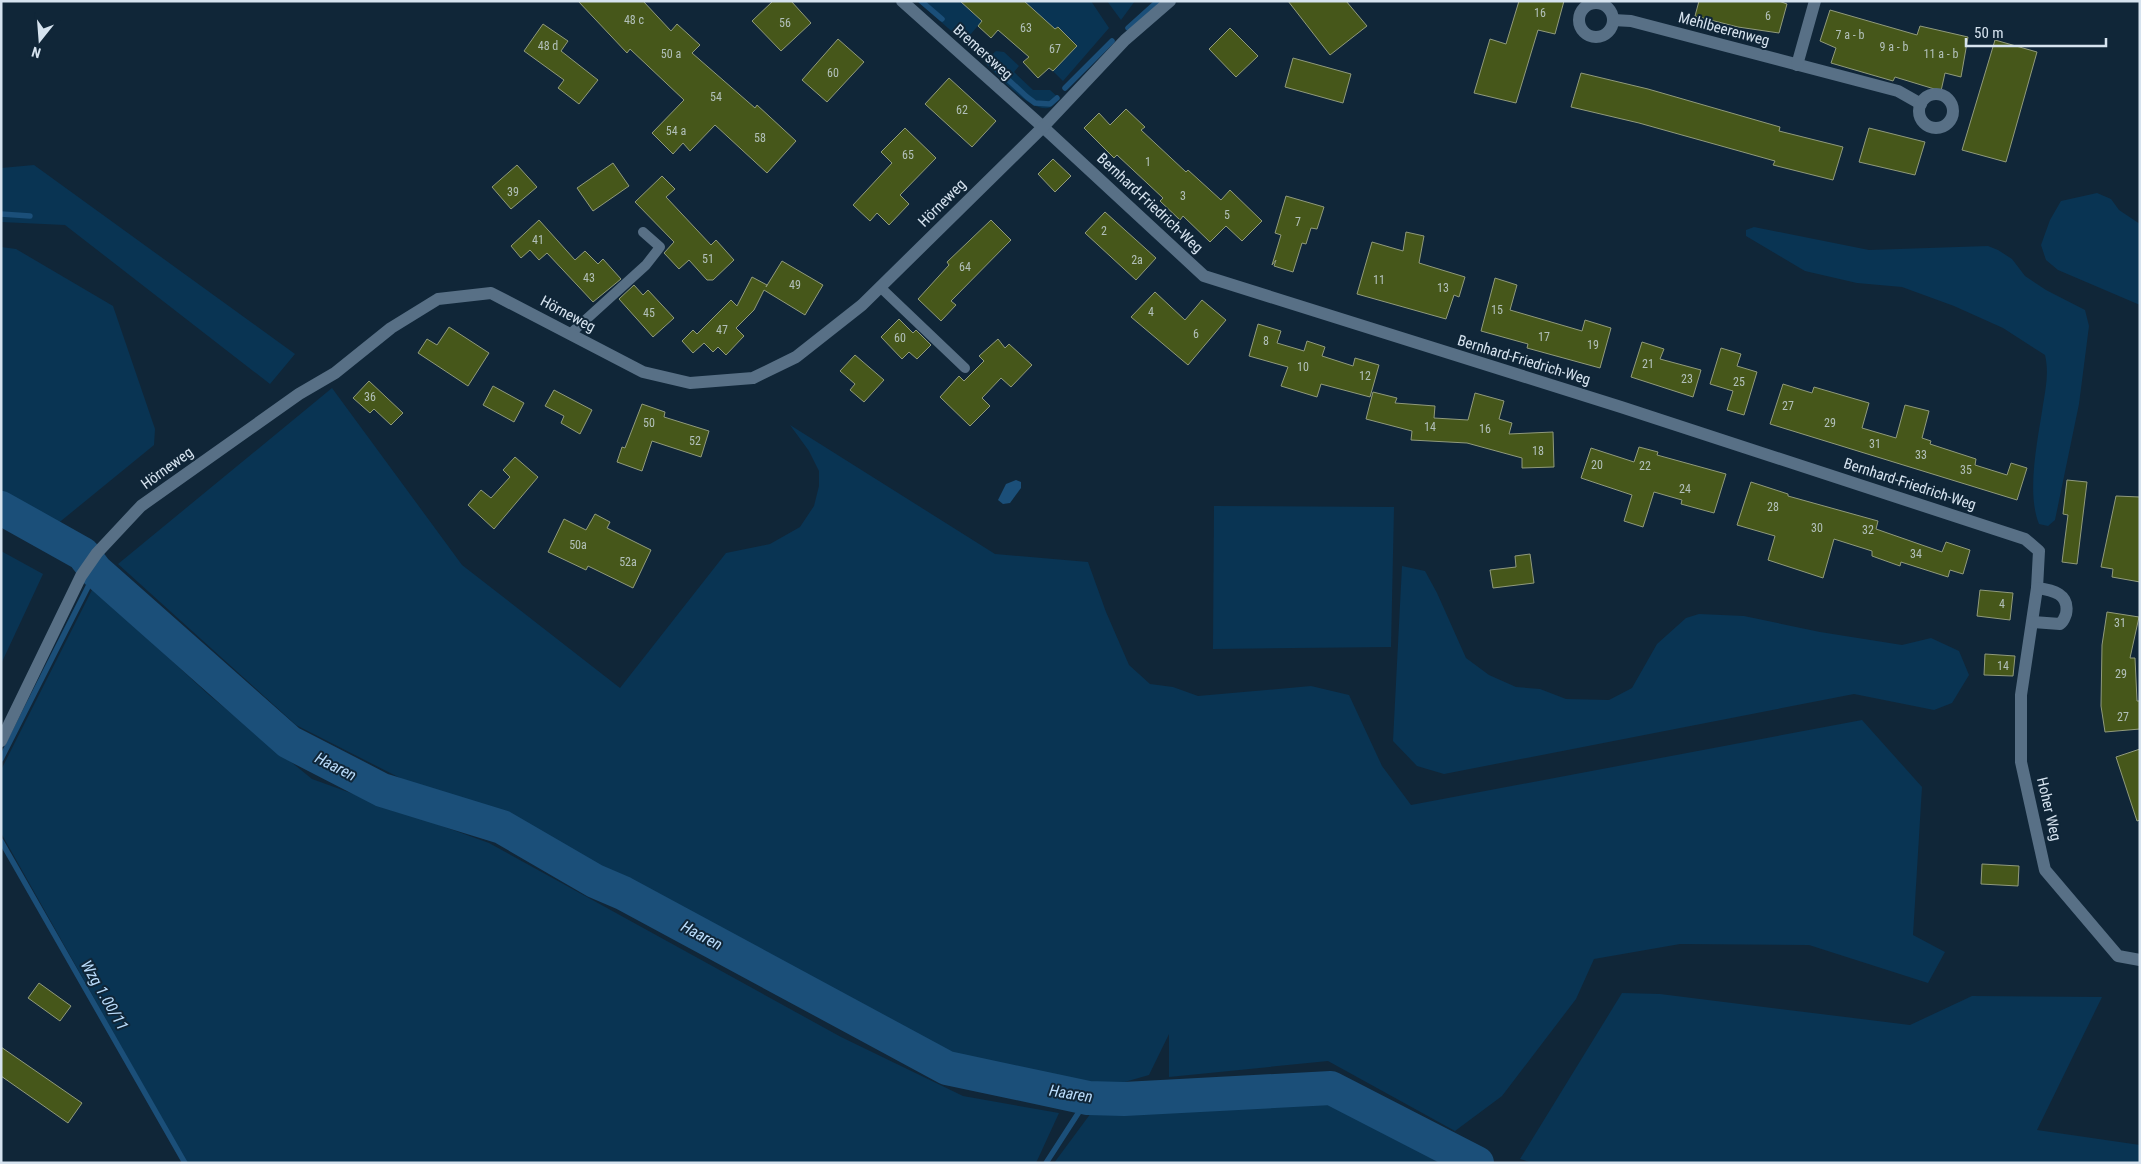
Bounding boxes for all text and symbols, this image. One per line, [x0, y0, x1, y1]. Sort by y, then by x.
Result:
house number: 16 [1534, 6, 1546, 20]
street label: Mehlbeerenweg [1677, 8, 1771, 50]
house number: 6 [1765, 9, 1771, 23]
house number: 48 c [624, 13, 645, 27]
north arrow [15, 15, 65, 65]
scale bar [1966, 15, 2106, 47]
house number: 56 [779, 16, 791, 30]
street label: Bremersweg [950, 21, 1016, 83]
house number: 63 [1020, 21, 1032, 35]
text: 50 m [1974, 24, 2004, 42]
house number: 7 a - b [1836, 28, 1864, 42]
house number: 48 d [538, 39, 558, 53]
house number: 9 a - b [1880, 40, 1908, 54]
house number: 67 [1049, 42, 1061, 56]
text: N [30, 44, 43, 61]
house number: 50 a [661, 47, 681, 61]
house number: 11 a - b [1924, 47, 1958, 61]
house number: 60 [827, 66, 839, 80]
house number: 54 [710, 90, 722, 104]
house number: 62 [956, 103, 968, 117]
house number: 54 a [666, 124, 686, 138]
house number: 58 [754, 131, 766, 145]
house number: 65 [902, 148, 914, 162]
street label: Bernhard-Friedrich-Weg [1093, 149, 1207, 257]
house number: 1 [1145, 155, 1151, 169]
street label: Hörneweg [914, 175, 970, 231]
house number: 39 [507, 185, 519, 199]
house number: 3 [1180, 189, 1186, 203]
house number: 5 [1224, 208, 1230, 222]
house number: 7 [1295, 215, 1301, 229]
house number: 2 [1101, 224, 1107, 238]
house number: 41 [532, 233, 544, 247]
house number: 51 [702, 252, 714, 266]
house number: 2a [1131, 253, 1143, 267]
house number: 64 [959, 260, 971, 274]
house number: 43 [583, 271, 595, 285]
house number: 11 [1373, 273, 1385, 287]
house number: 49 [789, 278, 801, 292]
house number: 13 [1437, 281, 1449, 295]
street label: Hörneweg [537, 292, 599, 336]
house number: 15 [1491, 303, 1503, 317]
house number: 4 [1148, 305, 1154, 319]
house number: 45 [643, 306, 655, 320]
house number: 47 [716, 323, 728, 337]
house number: 6 [1193, 327, 1199, 341]
house number: 17 [1538, 330, 1550, 344]
house number: 60 [894, 331, 906, 345]
street label: Bernhard-Friedrich-Weg [1455, 331, 1593, 389]
house number: 8 [1263, 334, 1269, 348]
house number: 19 [1587, 338, 1599, 352]
house number: 21 [1642, 357, 1654, 371]
house number: 10 [1297, 360, 1309, 374]
house number: 12 [1359, 369, 1371, 383]
house number: 23 [1681, 372, 1693, 386]
house number: 25 [1733, 375, 1745, 389]
house number: 36 [364, 390, 376, 404]
house number: 27 [1782, 399, 1794, 413]
house number: 50 [643, 416, 655, 430]
house number: 29 [1824, 416, 1836, 430]
house number: 14 [1424, 420, 1436, 434]
house number: 16 [1479, 422, 1491, 436]
house number: 52 [689, 434, 701, 448]
house number: 31 [1869, 437, 1881, 451]
street label: Hörneweg [137, 443, 197, 493]
house number: 18 [1532, 444, 1544, 458]
house number: 33 [1915, 448, 1927, 462]
street label: Bernhard-Friedrich-Weg [1842, 454, 1978, 514]
house number: 20 [1591, 458, 1603, 472]
house number: 22 [1639, 459, 1651, 473]
house number: 35 [1960, 463, 1972, 477]
house number: 24 [1679, 482, 1691, 496]
house number: 28 [1767, 500, 1779, 514]
house number: 30 [1811, 521, 1823, 535]
house number: 32 [1862, 523, 1874, 537]
house number: 50a [569, 538, 587, 552]
house number: 34 [1910, 547, 1922, 561]
house number: 52a [619, 555, 637, 569]
house number: 4 [1999, 597, 2005, 611]
house number: 31 [2114, 616, 2126, 630]
house number: 14 [1997, 659, 2009, 673]
house number: 29 [2115, 667, 2127, 681]
house number: 27 [2117, 710, 2129, 724]
water label: Haaren [312, 748, 360, 785]
street label: Hoher Weg [2033, 775, 2065, 843]
water label: Haaren [678, 917, 726, 954]
water label: Wzg 1.00/11 [77, 957, 132, 1034]
water label: Haaren [1048, 1081, 1094, 1106]

